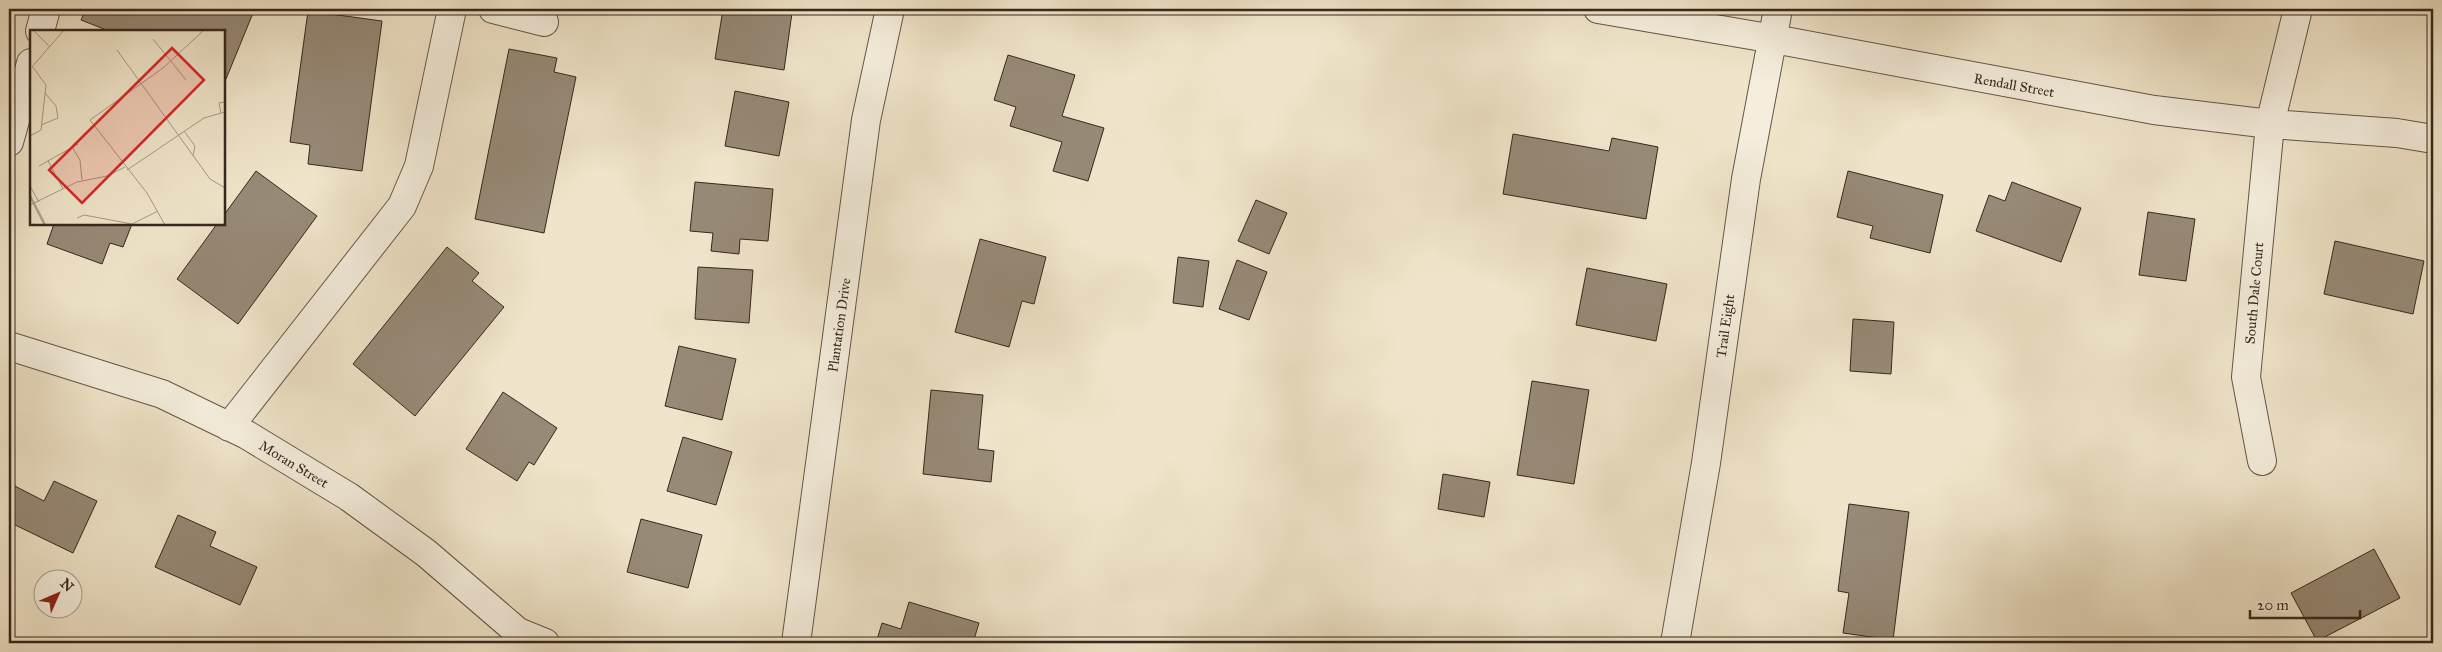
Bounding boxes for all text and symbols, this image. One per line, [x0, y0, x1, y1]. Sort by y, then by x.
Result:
inset map [30, 30, 225, 225]
street label: Rendall Street [1972, 70, 2056, 101]
street label: South Dale Court [2242, 241, 2267, 345]
street label: Plantation Drive [824, 277, 855, 373]
street label: Trail Eight [1713, 293, 1738, 359]
street label: Moran Street [256, 437, 332, 492]
north arrow [32, 570, 82, 620]
text: N [57, 575, 77, 595]
scale bar [2250, 587, 2360, 619]
text: 20 m [2257, 596, 2289, 614]

